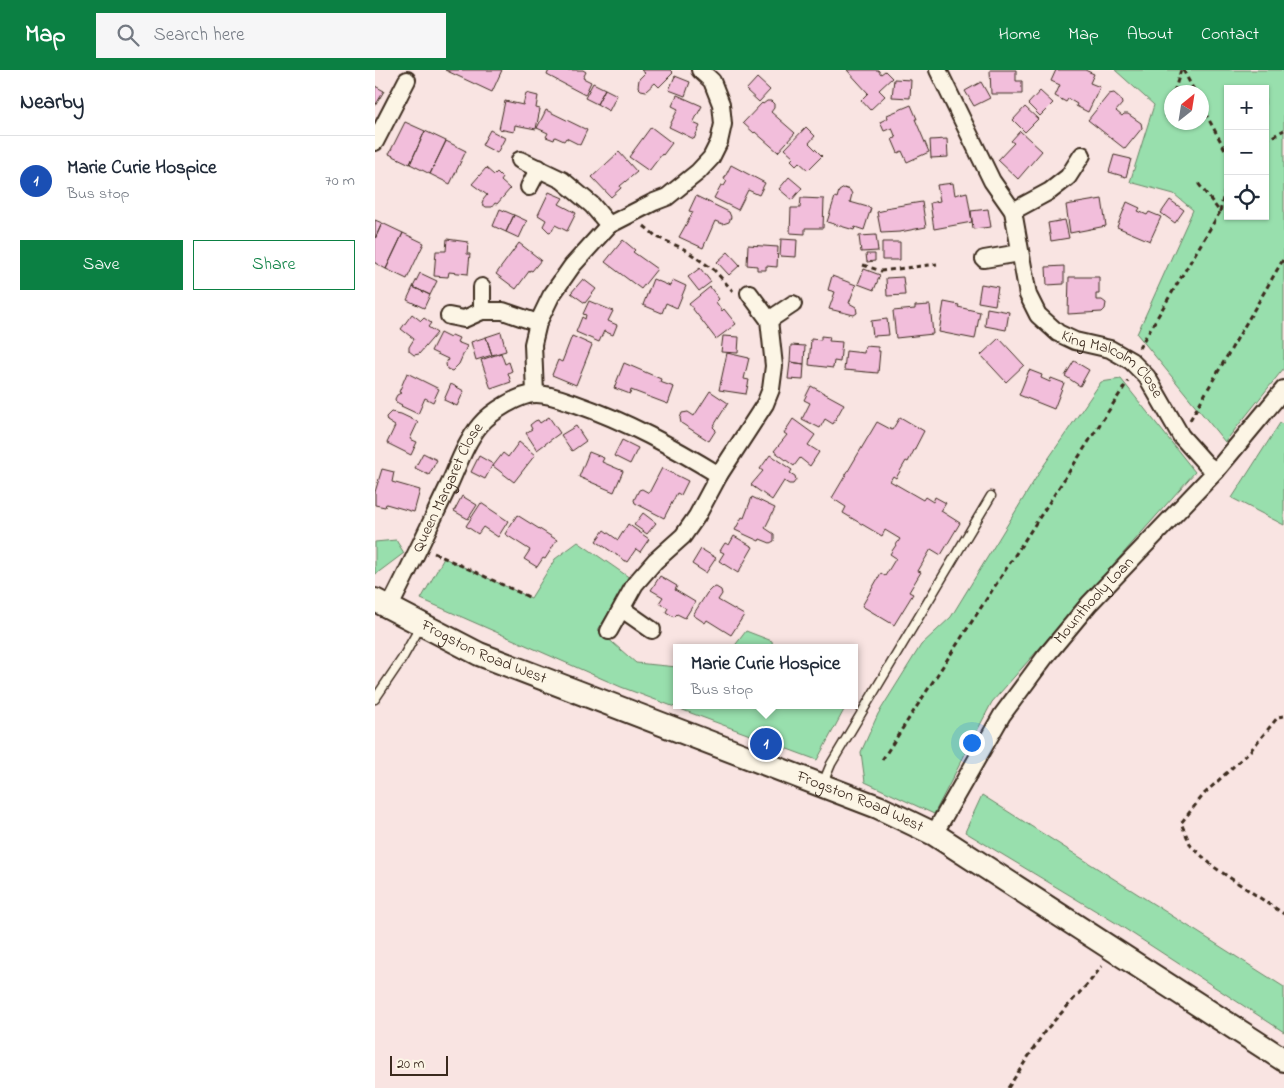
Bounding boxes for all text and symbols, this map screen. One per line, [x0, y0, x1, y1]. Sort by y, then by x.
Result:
search box [96, 13, 446, 58]
text: Map [25, 18, 66, 53]
icon: search [114, 21, 142, 49]
text: Search here [154, 22, 245, 49]
text: Home [999, 22, 1040, 48]
text: Map [1068, 22, 1099, 48]
text: About [1127, 22, 1173, 48]
text: Contact [1201, 22, 1259, 48]
north arrow [1164, 85, 1209, 130]
map controls [1224, 85, 1269, 220]
button: + [1224, 85, 1269, 130]
text: Nearby [20, 88, 84, 118]
button: − [1224, 130, 1269, 175]
text: Marie Curie Hospice [67, 155, 216, 182]
text: 1 [33, 169, 39, 193]
text: 70 m [325, 169, 355, 193]
button: locate [1224, 175, 1269, 220]
text: Bus stop [67, 182, 130, 206]
button: Save [20, 240, 183, 290]
button: Share [193, 240, 355, 290]
street label: King Malcolm Close [1057, 324, 1169, 404]
street label: Queen Margaret Close [406, 417, 490, 557]
street label: Mounthooly Loan [1048, 551, 1140, 650]
street label: Frogston Road West [416, 613, 551, 691]
popup [673, 644, 858, 709]
text: Marie Curie Hospice [691, 651, 840, 678]
text: Bus stop [691, 678, 753, 702]
pin: 1 [750, 725, 782, 763]
your location [959, 730, 985, 756]
street label: Frogston Road West [792, 765, 928, 839]
scale bar [390, 1053, 447, 1076]
text: 20 m [397, 1054, 424, 1075]

